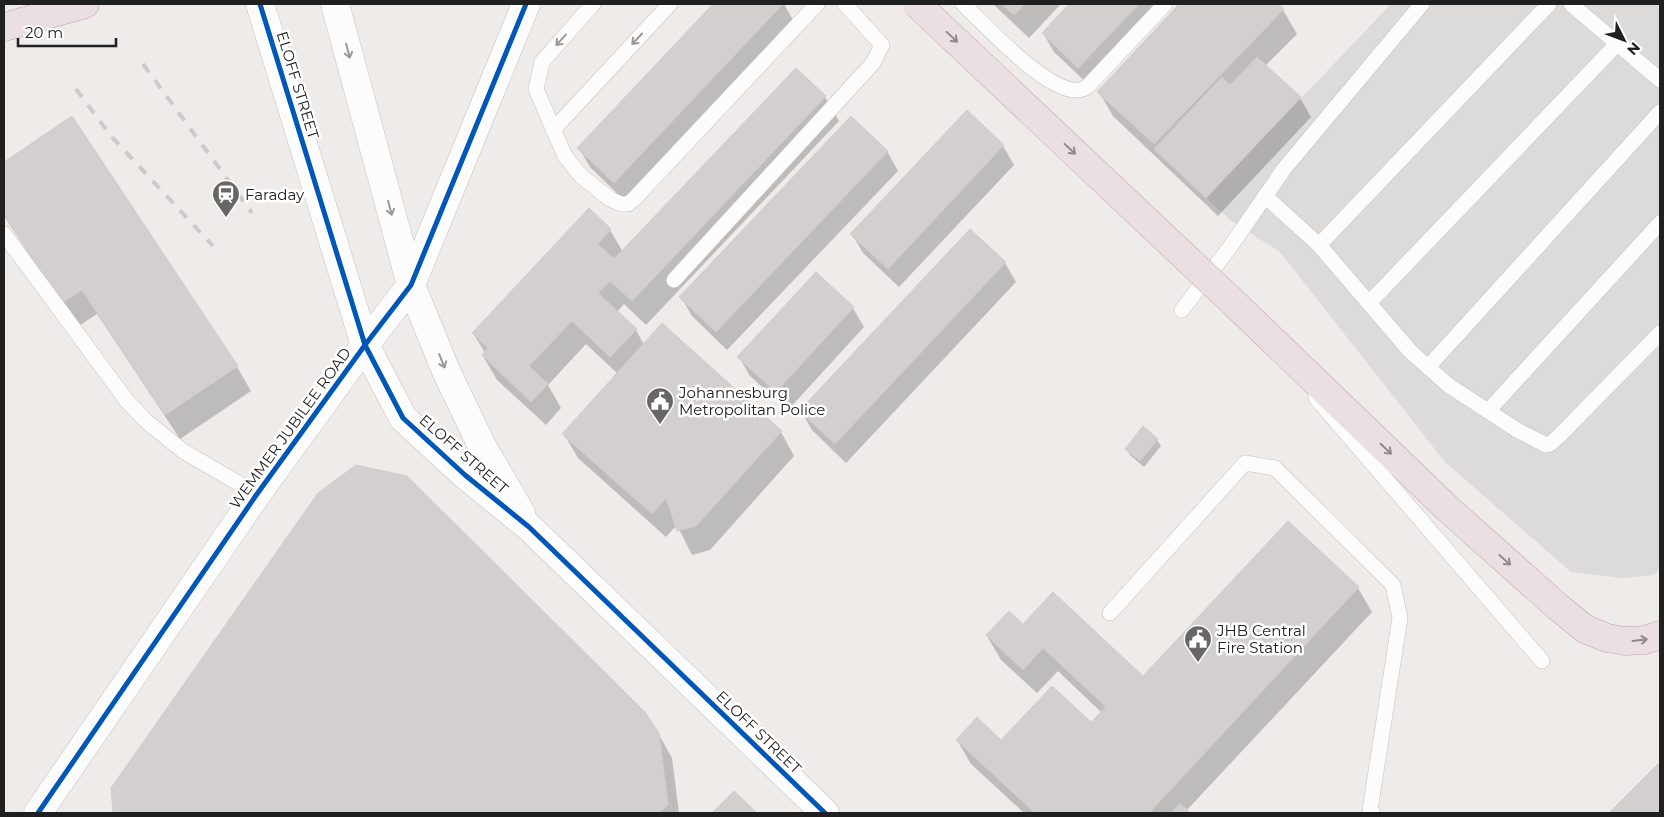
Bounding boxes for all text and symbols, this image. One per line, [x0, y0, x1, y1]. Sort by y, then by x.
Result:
scale bar [18, 15, 115, 47]
north arrow [1599, 15, 1649, 65]
text: 20 m [25, 23, 63, 42]
street label: ELOFF STREET [273, 29, 323, 141]
one-way arrow [946, 31, 958, 43]
one-way arrow [631, 33, 643, 46]
one-way arrow [555, 34, 567, 47]
text: N [1623, 38, 1644, 59]
one-way arrow [344, 42, 353, 58]
one-way arrow [1064, 143, 1077, 155]
station icon: Faraday [211, 179, 241, 218]
place label: Faraday [245, 185, 305, 204]
one-way arrow [386, 199, 395, 215]
street label: WEMMER JUBILEE ROAD [225, 344, 355, 512]
one-way arrow [438, 353, 448, 368]
place label: Johannesburg Metropolitan Police [678, 383, 825, 419]
public building icon: Johannesburg Metropolitan Police [645, 386, 675, 425]
street label: ELOFF STREET [416, 410, 513, 498]
one-way arrow [1379, 443, 1392, 455]
one-way arrow [1498, 554, 1511, 565]
place label: JHB Central Fire Station [1216, 621, 1306, 657]
public building icon: JHB Central Fire Station [1183, 624, 1213, 663]
one-way arrow [1631, 635, 1647, 645]
street label: ELOFF STREET [712, 686, 806, 778]

